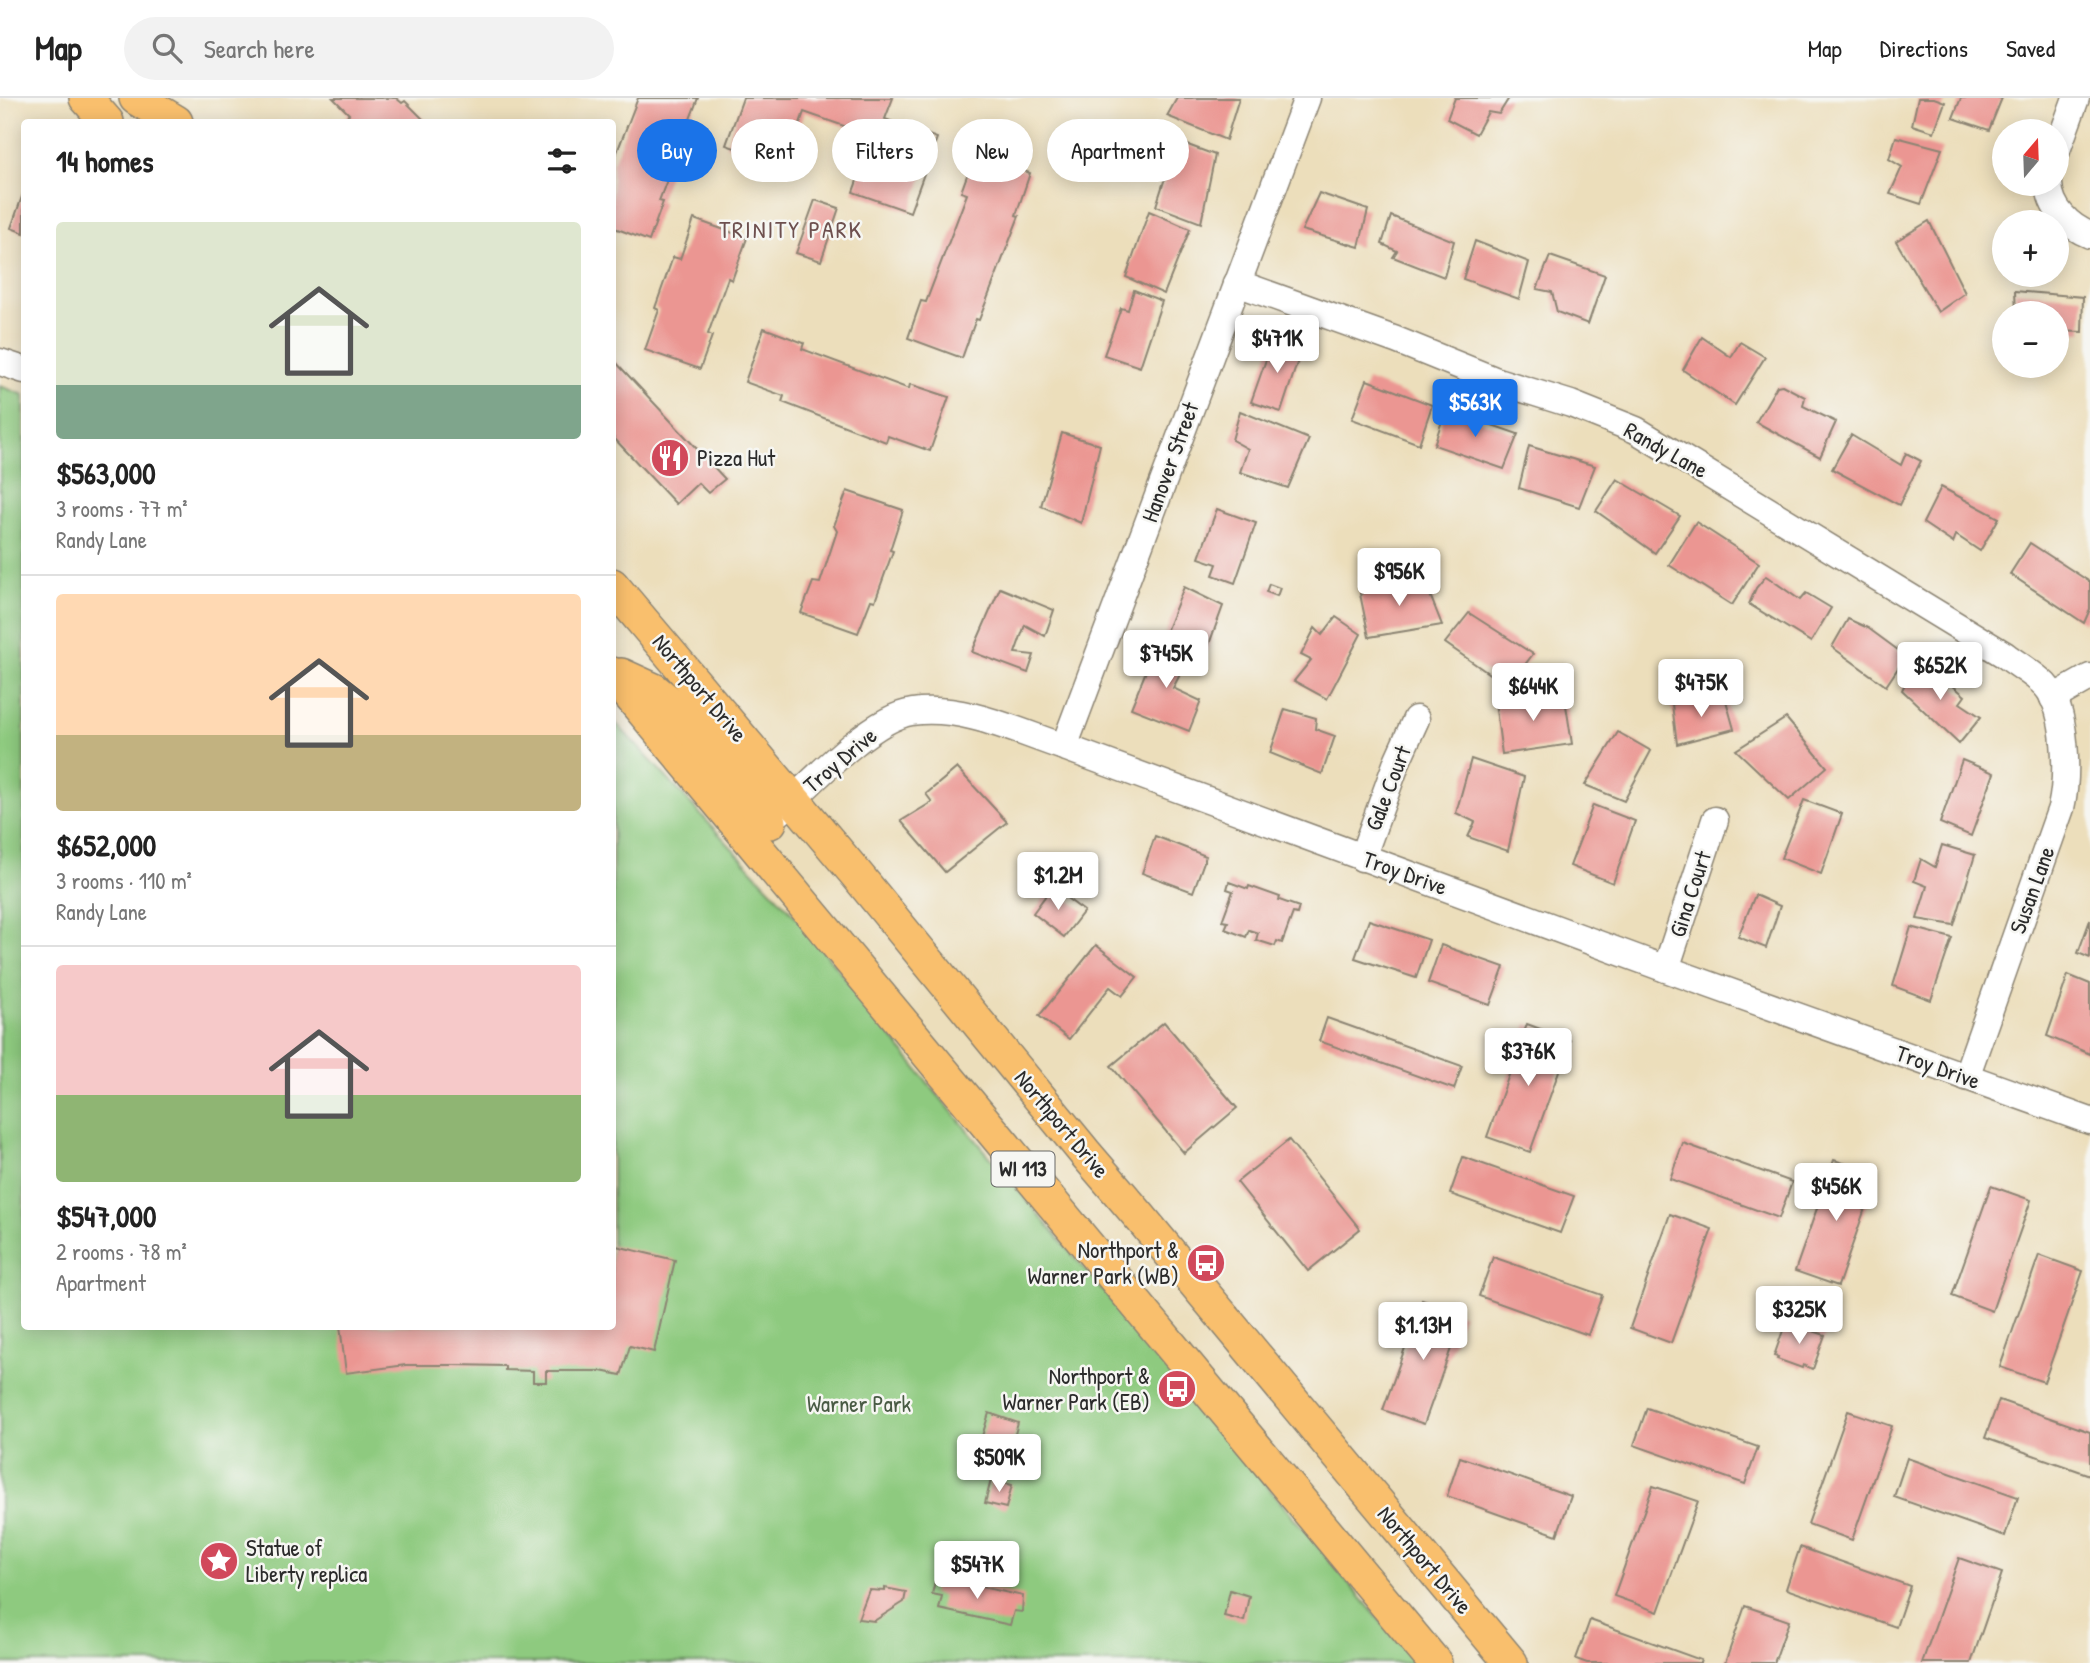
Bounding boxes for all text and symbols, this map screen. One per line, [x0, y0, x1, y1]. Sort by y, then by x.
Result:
search box [124, 17, 614, 80]
text: Map [35, 26, 82, 70]
icon: search [148, 29, 186, 67]
text: Search here [204, 31, 315, 66]
text: Map [1808, 32, 1842, 64]
text: Directions [1880, 32, 1968, 64]
text: Saved [2006, 32, 2055, 64]
chip: Buy [637, 119, 717, 182]
chip: Rent [731, 119, 818, 182]
chip: Filters [832, 119, 938, 182]
chip: New [952, 119, 1033, 182]
chip: Apartment [1047, 119, 1189, 182]
north arrow [1992, 119, 2068, 196]
map controls [1992, 119, 2069, 378]
text: 14 homes [56, 141, 154, 181]
icon: filters [543, 142, 581, 180]
button: + [1992, 210, 2069, 287]
district label: TRINITY PARK [719, 213, 863, 245]
icon: home [256, 268, 382, 394]
button: − [1992, 301, 2069, 378]
pin: $471K [1228, 316, 1326, 375]
text: $471K [1251, 322, 1303, 353]
pin: $563K [1426, 380, 1524, 439]
text: $563K [1449, 386, 1501, 417]
street label: Hanover Street [1134, 397, 1206, 526]
street label: Randy Lane [1619, 414, 1714, 485]
restaurant icon: Pizza Hut [649, 437, 691, 479]
place label: Pizza Hut [697, 442, 776, 473]
text: $563,000 [56, 453, 156, 493]
text: 3 rooms · 77 m² [56, 493, 188, 524]
text: Randy Lane [56, 524, 147, 555]
pin: $956K [1350, 548, 1448, 608]
text: $956K [1373, 555, 1425, 586]
street label: Northport Drive [646, 627, 755, 748]
pin: $745K [1117, 630, 1215, 690]
text: $745K [1139, 637, 1193, 668]
icon: home [256, 640, 382, 766]
pin: $652K [1891, 642, 1989, 702]
text: $652K [1913, 649, 1967, 680]
pin: $475K [1652, 660, 1750, 719]
pin: $644K [1484, 664, 1582, 723]
text: $475K [1674, 666, 1728, 697]
text: $644K [1508, 670, 1558, 701]
street label: Troy Drive [796, 720, 883, 800]
street label: Gale Court [1357, 740, 1418, 835]
text: $652,000 [56, 825, 156, 865]
street label: Susan Lane [2001, 842, 2062, 938]
street label: Troy Drive [1359, 843, 1451, 902]
street label: Gina Court [1661, 846, 1718, 941]
pin: $1.2M [1009, 852, 1107, 912]
text: $1.2M [1033, 859, 1083, 890]
text: 3 rooms · 110 m² [56, 865, 192, 896]
text: Randy Lane [56, 896, 147, 927]
icon: home [256, 1011, 382, 1137]
pin: $376K [1479, 1028, 1577, 1088]
text: $376K [1501, 1035, 1555, 1066]
street label: Troy Drive [1892, 1037, 1984, 1096]
street label: Northport Drive [1008, 1063, 1117, 1184]
road number: WI 113 [992, 1152, 1054, 1186]
pin: $456K [1787, 1164, 1885, 1223]
text: $456K [1810, 1170, 1862, 1201]
text: $547,000 [56, 1196, 156, 1236]
place label: Northport & Warner Park (WB) [1028, 1234, 1179, 1291]
text: 2 rooms · 78 m² [56, 1236, 187, 1267]
bus stop icon: Northport & Warner Park (WB) [1185, 1242, 1227, 1284]
text: Apartment [56, 1267, 146, 1298]
pin: $325K [1750, 1286, 1848, 1346]
text: $325K [1772, 1293, 1826, 1324]
pin: $1.13M [1366, 1302, 1480, 1362]
text: $1.13M [1394, 1309, 1452, 1340]
place label: Northport & Warner Park (EB) [1003, 1360, 1150, 1417]
bus stop icon: Northport & Warner Park (EB) [1156, 1368, 1198, 1410]
park label: Warner Park [807, 1388, 912, 1419]
pin: $509K [950, 1434, 1048, 1494]
text: $509K [973, 1441, 1025, 1472]
street label: Northport Drive [1371, 1499, 1480, 1620]
place label: Statue of Liberty replica [246, 1532, 367, 1589]
place icon: Statue of Liberty replica [198, 1540, 240, 1582]
pin: $547K [928, 1542, 1026, 1601]
text: $547K [950, 1548, 1004, 1579]

